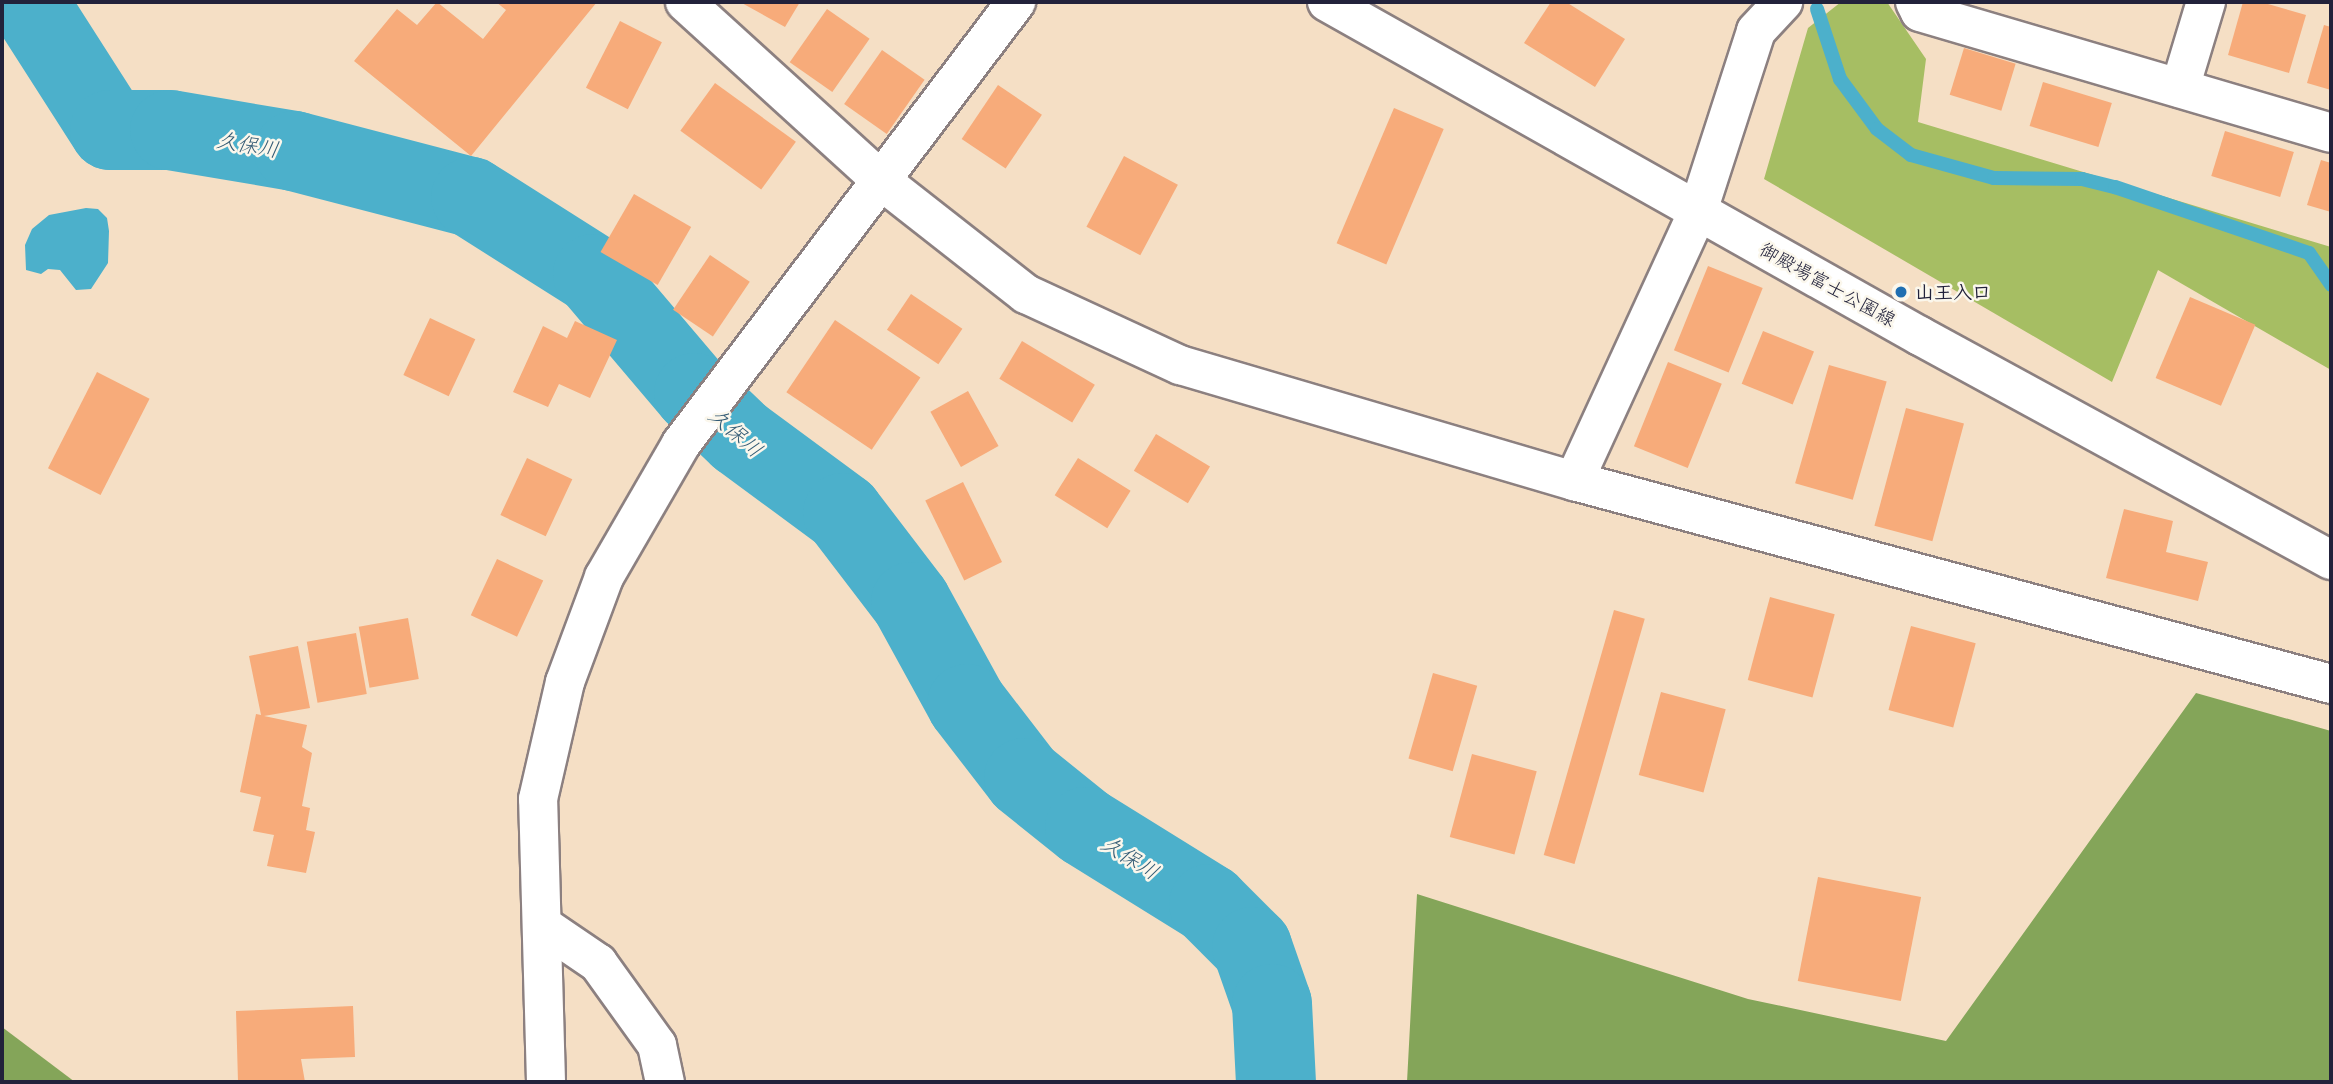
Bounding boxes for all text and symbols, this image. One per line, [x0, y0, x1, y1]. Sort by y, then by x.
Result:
water label: 久保川 [215, 125, 281, 161]
street label: 御殿場富士公園線 [1756, 237, 1900, 331]
place label: 山王入口 [1915, 281, 1991, 303]
marker: 山王入口 [1893, 284, 1909, 300]
water label: 久保川 [705, 401, 769, 461]
water label: 久保川 [1098, 829, 1164, 883]

